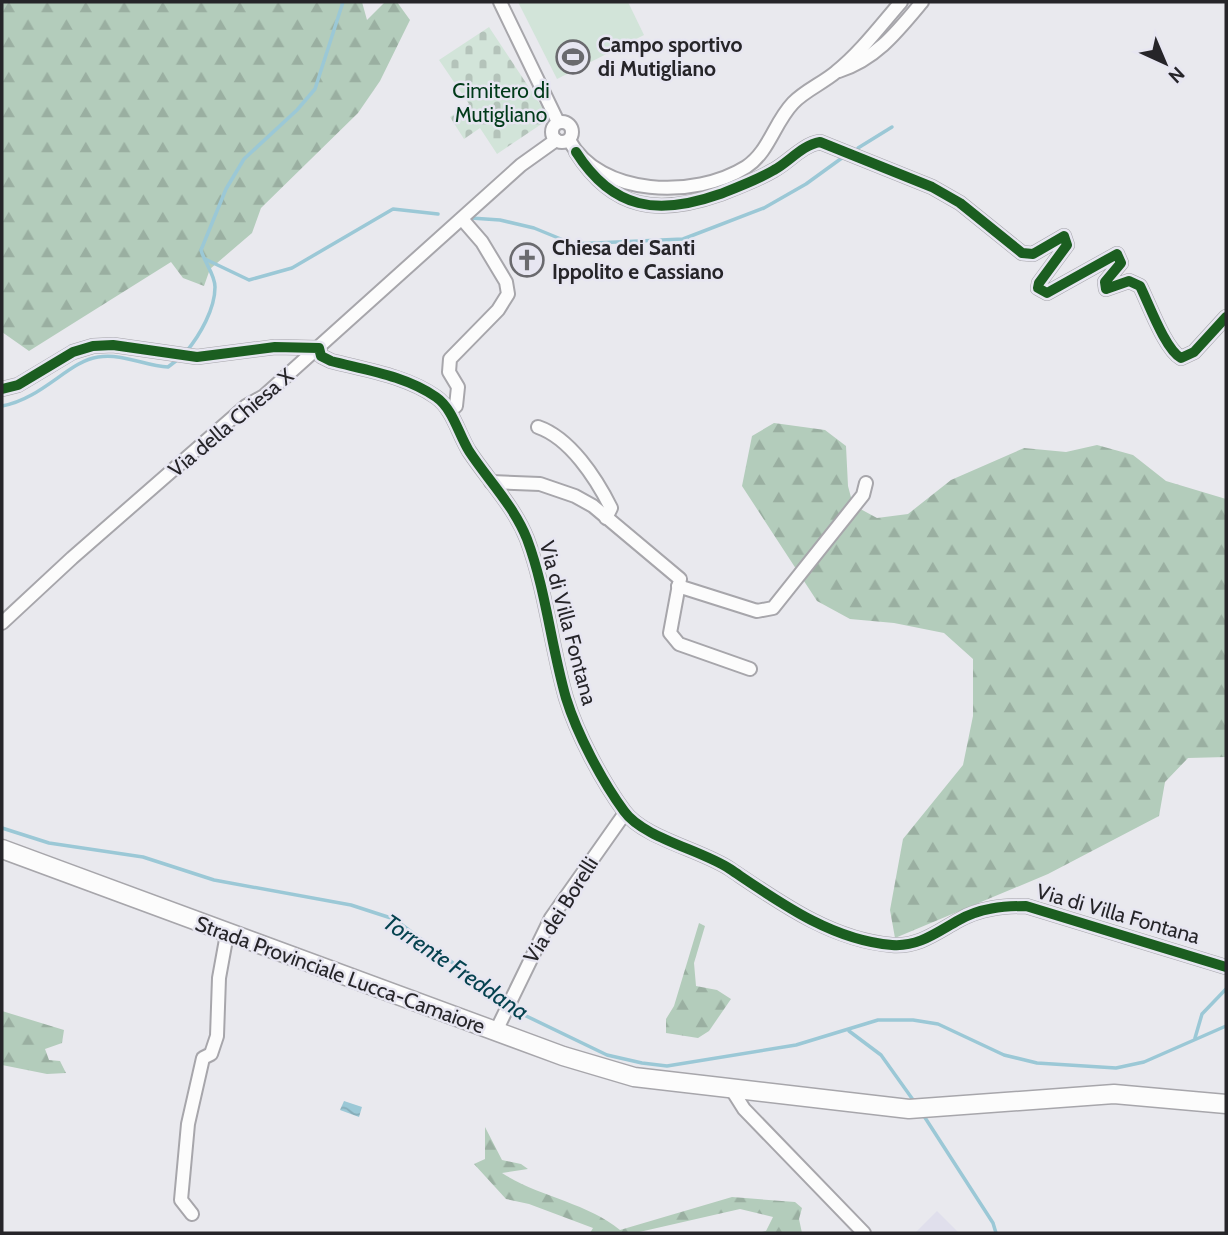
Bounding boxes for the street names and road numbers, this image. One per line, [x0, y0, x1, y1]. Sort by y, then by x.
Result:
street label: Via della Chiesa X [163, 363, 299, 482]
street label: Via di Villa Fontana [535, 538, 602, 708]
street label: Via dei Borelli [518, 852, 603, 967]
street label: Via di Villa Fontana [1034, 878, 1203, 949]
street label: Strada Provinciale Lucca-Camaiore [192, 910, 489, 1039]

